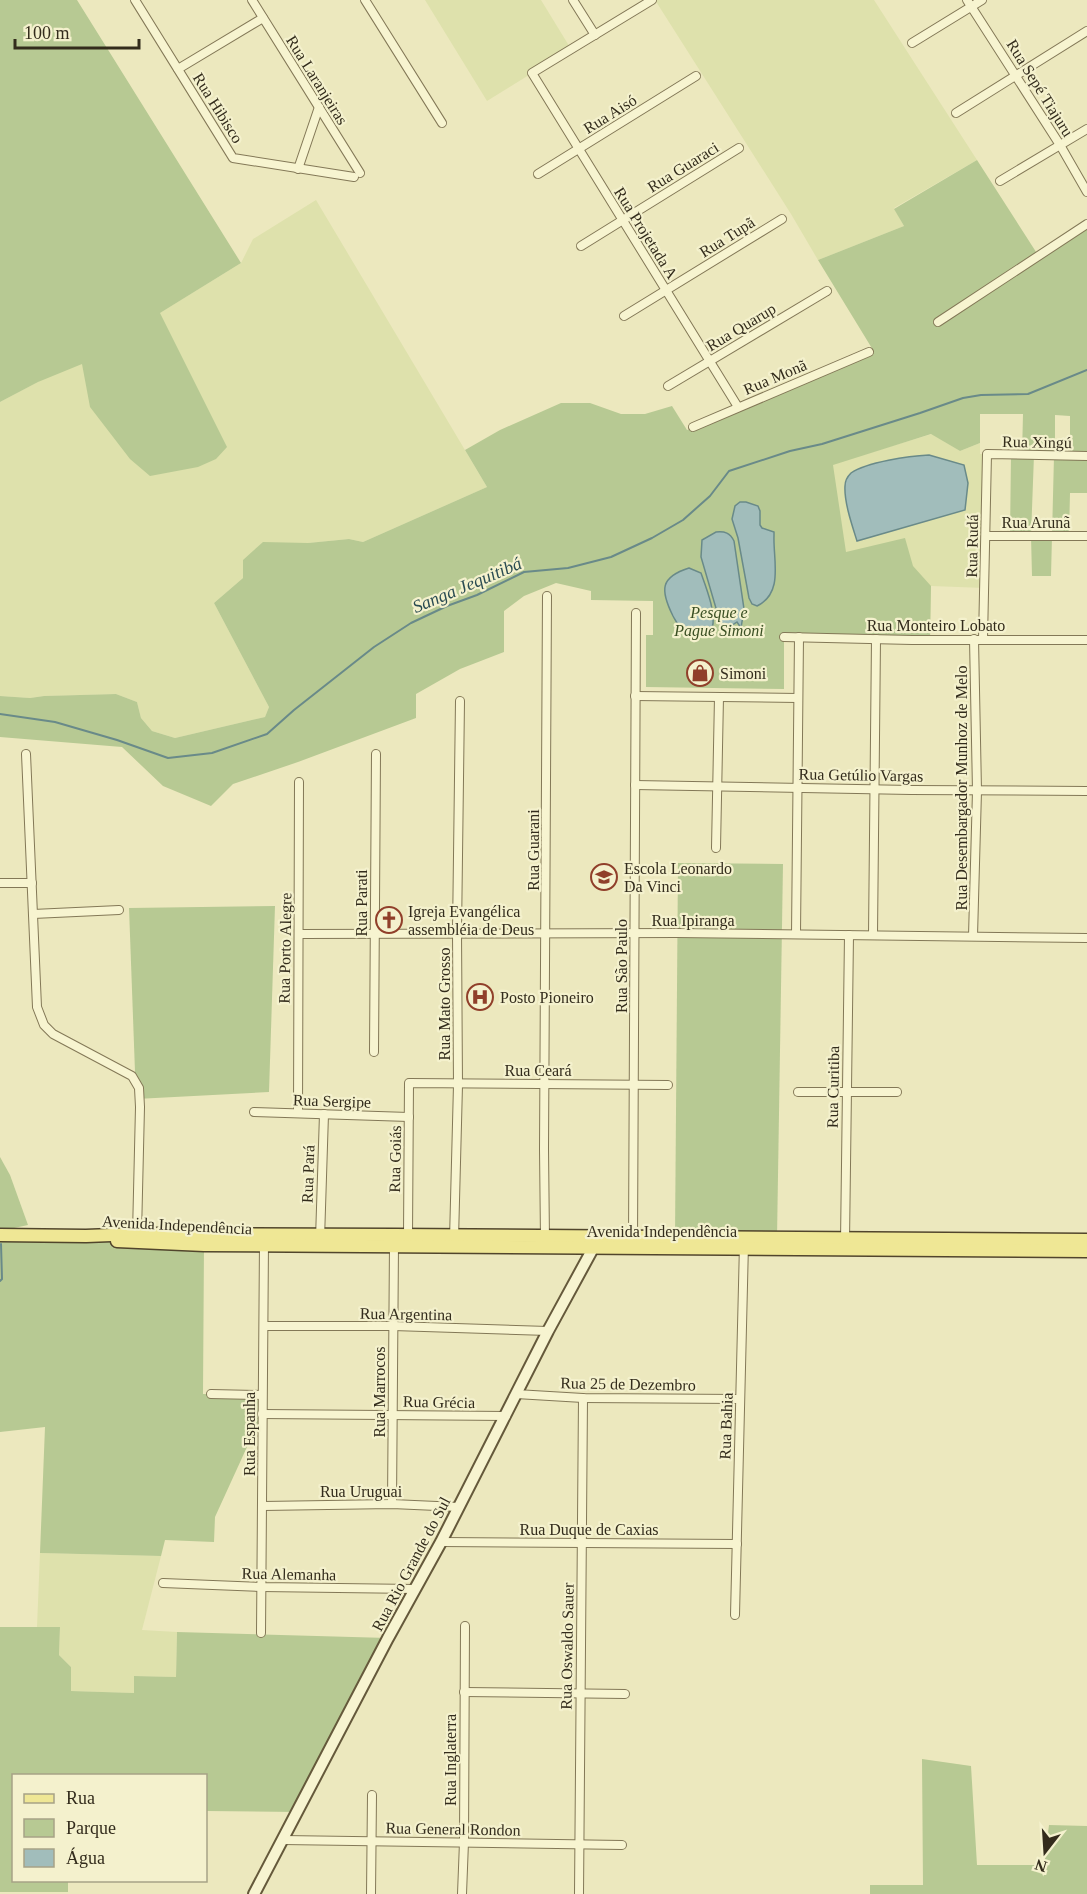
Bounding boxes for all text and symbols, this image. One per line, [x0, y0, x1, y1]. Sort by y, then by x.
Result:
scale bar [15, 12, 140, 50]
text: 100 m [24, 23, 70, 43]
street label: Rua Laranjeiras [282, 32, 351, 128]
street label: Rua Sepé Tiajuru [1002, 36, 1077, 140]
street label: Rua Hibisco [190, 70, 246, 146]
street label: Rua Aisó [580, 91, 640, 137]
street label: Rua Guaraci [644, 138, 722, 196]
street label: Rua Projetada A [610, 184, 681, 283]
street label: Rua Tupã [696, 213, 758, 261]
street label: Rua Quarup [703, 300, 779, 355]
street label: Rua Monã [741, 356, 809, 398]
street label: Rua Xingú [1002, 433, 1072, 452]
street label: Rua Rudá [963, 514, 981, 578]
street label: Rua Arunã [1002, 514, 1070, 531]
water label: Sanga Jequitibá [409, 553, 525, 617]
park label: Pesque e Pague Simoni [673, 604, 764, 640]
street label: Rua Monteiro Lobato [867, 617, 1005, 634]
shop icon: Simoni [685, 658, 715, 688]
place label: Simoni [720, 665, 767, 682]
street label: Rua Desembargador Munhoz de Melo [953, 666, 971, 910]
street label: Rua Getúlio Vargas [798, 765, 924, 786]
street label: Rua Guarani [525, 809, 542, 891]
place label: Escola Leonardo Da Vinci [624, 860, 732, 895]
school or university icon: Escola Leonardo Da Vinci [589, 862, 619, 892]
street label: Rua Parati [353, 869, 370, 937]
street label: Rua Porto Alegre [276, 892, 295, 1004]
place label: Igreja Evangélica assembléia de Deus [408, 903, 534, 938]
church icon: Igreja Evangélica assembléia de Deus [374, 905, 404, 935]
street label: Rua Ipiranga [651, 912, 735, 930]
street label: Rua São Paulo [613, 919, 630, 1013]
street label: Rua Mato Grosso [436, 948, 453, 1060]
hospital icon: Posto Pioneiro [465, 982, 495, 1012]
place label: Posto Pioneiro [500, 989, 594, 1006]
street label: Rua Curitiba [824, 1046, 842, 1128]
street label: Rua Ceará [504, 1062, 572, 1079]
street label: Rua Sergipe [293, 1091, 371, 1112]
street label: Rua Goiás [386, 1125, 404, 1193]
street label: Rua Pará [298, 1145, 318, 1203]
street label: Avenida Independência [101, 1213, 252, 1238]
street label: Avenida Independência [587, 1223, 737, 1241]
street label: Rua Argentina [360, 1305, 452, 1324]
street label: Rua Marrocos [371, 1346, 388, 1438]
street label: Rua 25 de Dezembro [560, 1374, 696, 1394]
street label: Rua Espanha [241, 1392, 259, 1476]
street label: Rua Bahia [716, 1392, 736, 1460]
street label: Rua Grécia [403, 1393, 475, 1411]
street label: Rua Uruguai [320, 1483, 403, 1501]
street label: Rua Rio Grande do Sul [368, 1494, 454, 1634]
street label: Rua Duque de Caxias [519, 1521, 659, 1539]
street label: Rua Alemanha [242, 1565, 336, 1583]
street label: Rua Oswaldo Sauer [557, 1582, 577, 1710]
street label: Rua Inglaterra [442, 1714, 460, 1806]
legend [12, 1774, 207, 1882]
text: Rua [66, 1788, 95, 1808]
text: Parque [66, 1818, 116, 1838]
street label: Rua General Rondon [385, 1819, 521, 1839]
north arrow [1015, 1822, 1075, 1882]
text: Água [66, 1847, 105, 1868]
text: N [1032, 1856, 1049, 1876]

